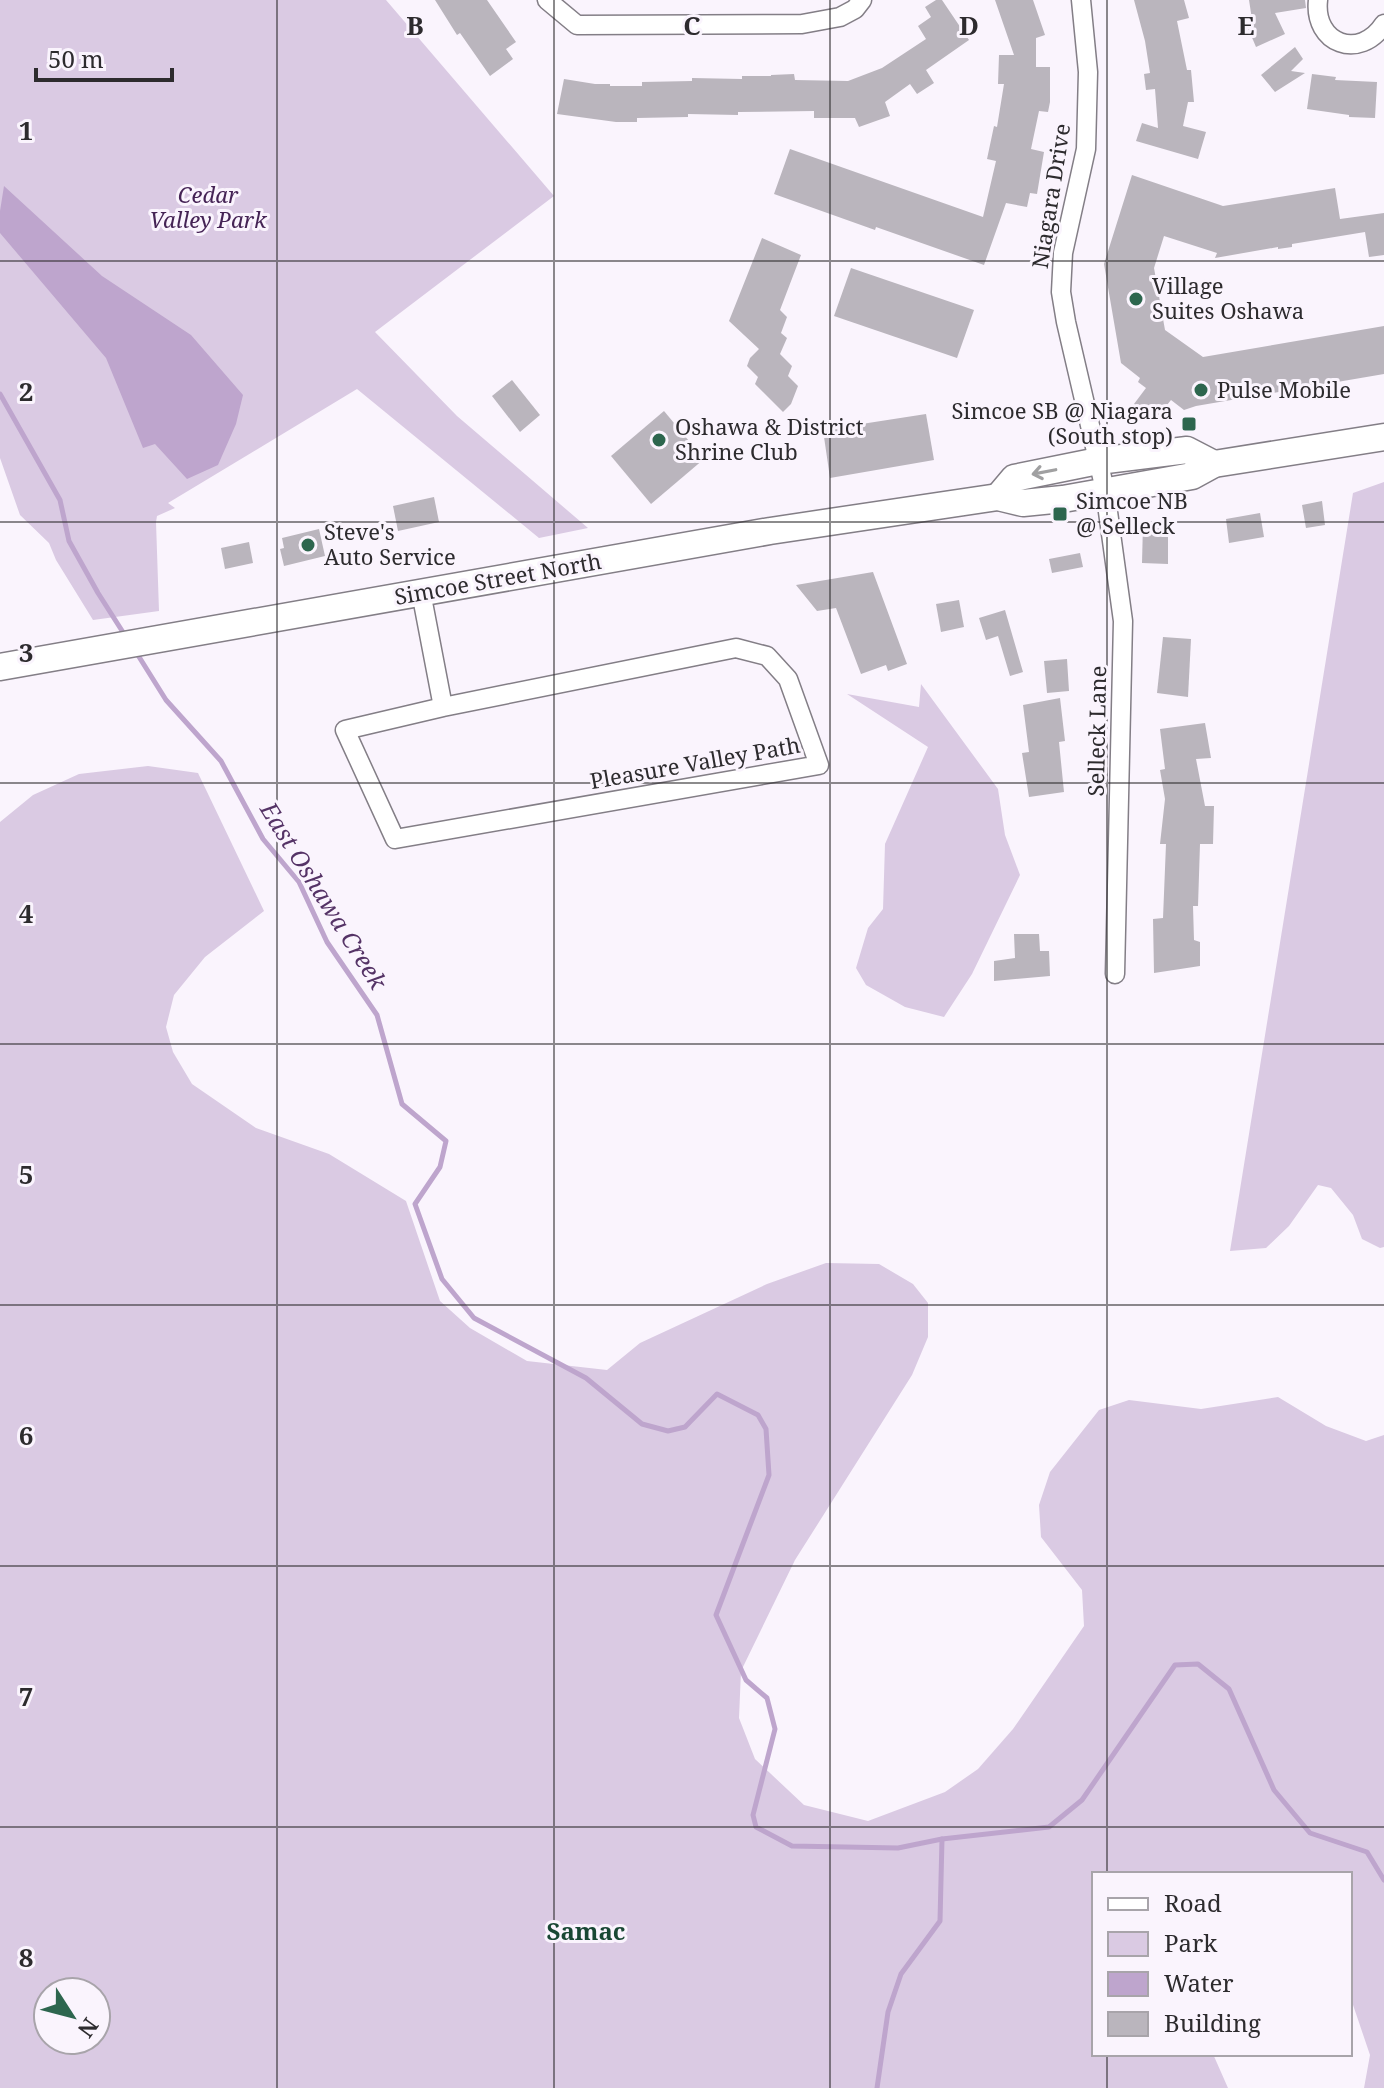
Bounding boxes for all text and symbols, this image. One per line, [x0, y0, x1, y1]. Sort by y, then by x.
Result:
text: B [406, 7, 424, 43]
text: C [683, 7, 701, 43]
text: D [959, 7, 979, 43]
text: E [1238, 7, 1255, 43]
scale bar [36, 32, 172, 82]
text: 50 m [48, 42, 104, 75]
text: 1 [19, 112, 33, 148]
street label: Niagara Drive [1024, 121, 1076, 270]
park label: Cedar Valley Park [149, 179, 268, 234]
place label: Village Suites Oshawa [1152, 270, 1304, 325]
marker: Village Suites Oshawa [1127, 290, 1145, 308]
text: 2 [19, 373, 33, 409]
place label: Pulse Mobile [1217, 374, 1351, 404]
marker: Pulse Mobile [1192, 381, 1210, 399]
place label: Simcoe SB @ Niagara (South stop) [951, 395, 1173, 450]
place label: Oshawa & District Shrine Club [675, 411, 864, 466]
marker: Simcoe SB @ Niagara (South stop) [1180, 415, 1198, 433]
marker: Oshawa & District Shrine Club [650, 431, 668, 449]
one-way arrow [1031, 466, 1057, 481]
place label: Simcoe NB @ Selleck [1076, 485, 1188, 540]
marker: Simcoe NB @ Selleck [1051, 505, 1069, 523]
place label: Steve's Auto Service [324, 516, 456, 571]
marker: Steve's Auto Service [299, 536, 317, 554]
street label: Simcoe Street North [392, 545, 604, 611]
text: 3 [19, 634, 33, 670]
street label: Selleck Lane [1080, 665, 1112, 797]
street label: Pleasure Valley Path [587, 729, 802, 795]
water label: East Oshawa Creek [253, 794, 396, 996]
text: 4 [19, 895, 34, 931]
text: 5 [19, 1156, 33, 1192]
text: 6 [19, 1417, 33, 1453]
text: 7 [19, 1678, 33, 1714]
legend [1092, 1872, 1352, 2056]
text: Road [1164, 1886, 1222, 1919]
district label: Samac [546, 1914, 626, 1947]
text: Park [1164, 1926, 1218, 1959]
text: 8 [19, 1939, 33, 1975]
text: Water [1164, 1966, 1234, 1999]
north arrow [32, 1976, 112, 2056]
text: Building [1164, 2006, 1261, 2039]
text: N [72, 2013, 106, 2044]

